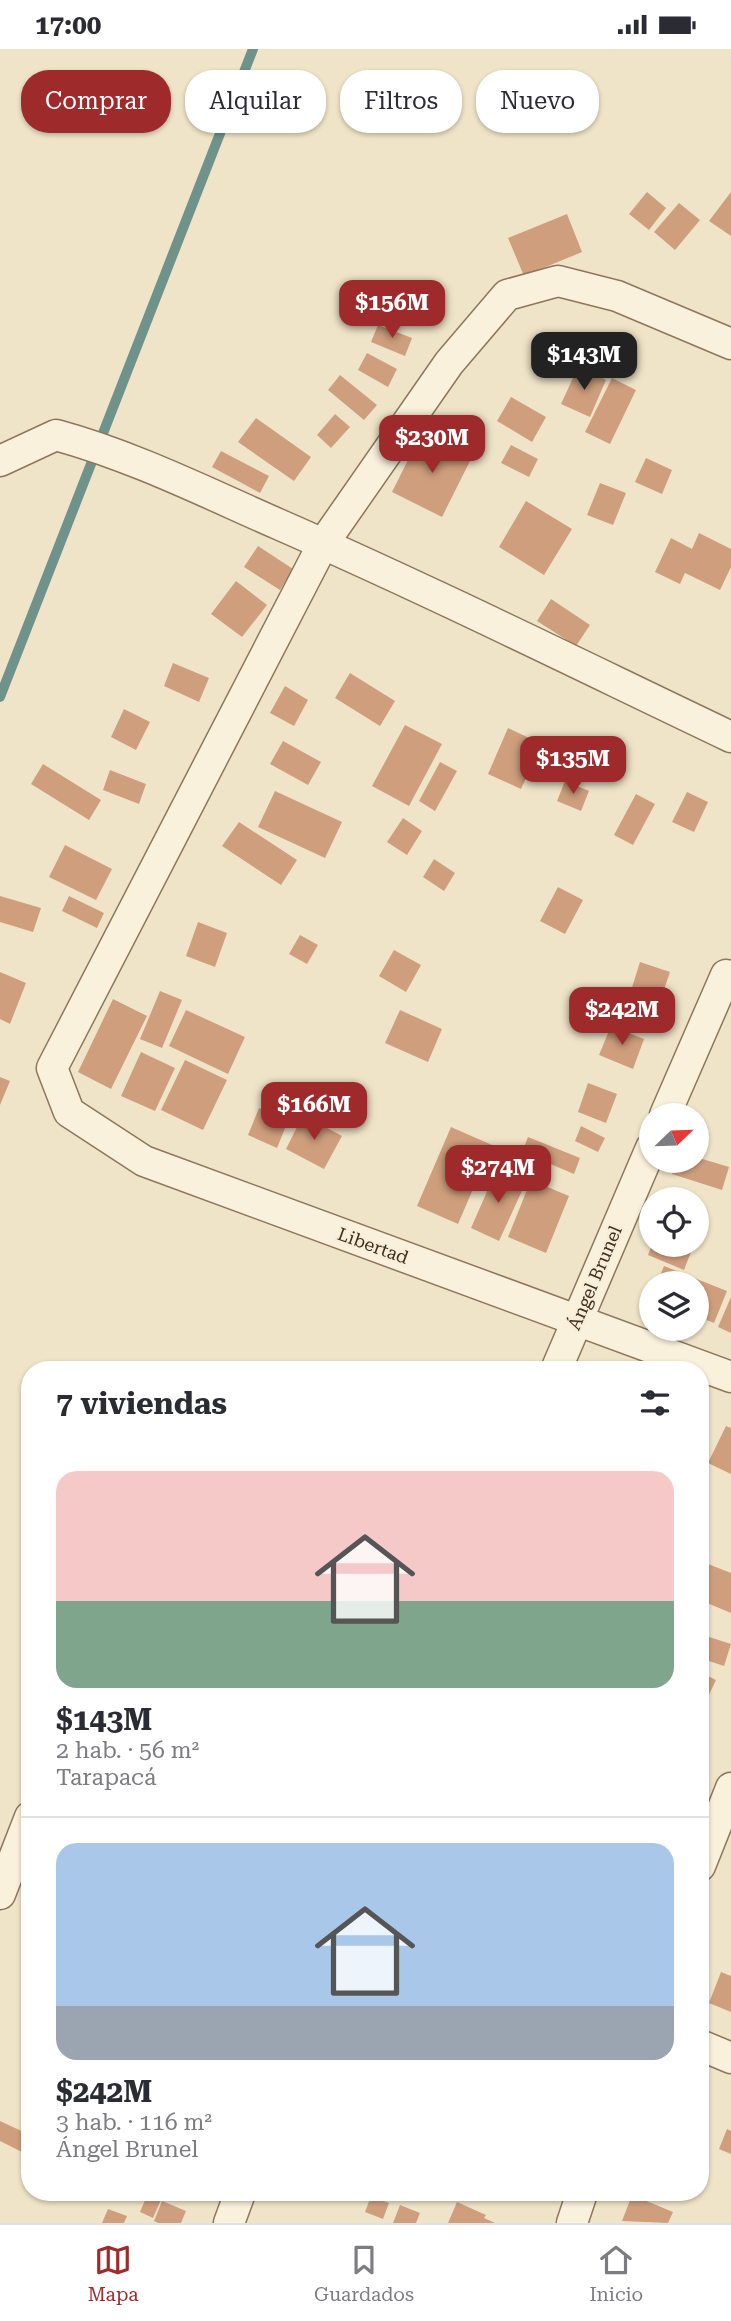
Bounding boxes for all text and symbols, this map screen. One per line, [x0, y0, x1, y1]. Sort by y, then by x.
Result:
text: 17:00 [35, 10, 101, 40]
chip: Comprar [21, 70, 171, 133]
chip: Alquilar [185, 70, 326, 133]
chip: Filtros [340, 70, 462, 133]
chip: Nuevo [476, 70, 599, 133]
pin: $156M [343, 281, 441, 340]
text: $156M [355, 289, 429, 316]
pin: $143M [535, 333, 633, 392]
text: $143M [547, 341, 621, 368]
pin: $230M [383, 415, 481, 475]
text: $230M [395, 424, 469, 451]
pin: $135M [524, 737, 622, 796]
text: $135M [536, 745, 610, 772]
pin: $242M [573, 988, 671, 1047]
text: $242M [585, 996, 659, 1023]
pin: $166M [265, 1083, 363, 1142]
text: $166M [277, 1091, 351, 1118]
north arrow [639, 1103, 709, 1173]
map controls [639, 1103, 709, 1341]
pin: $274M [449, 1145, 547, 1205]
text: $274M [461, 1154, 535, 1181]
button: locate [639, 1187, 709, 1257]
street label: Ángel Brunel [563, 1222, 626, 1333]
street label: Libertad [335, 1223, 412, 1268]
button: layers [639, 1271, 709, 1341]
icon: filters [636, 1384, 674, 1422]
text: 7 viviendas [56, 1386, 227, 1421]
icon: home [302, 1516, 428, 1642]
text: $143M [56, 1702, 152, 1737]
text: 2 hab. · 56 m² [56, 1737, 199, 1764]
text: Tarapacá [56, 1764, 156, 1791]
icon: home [302, 1888, 428, 2014]
text: $242M [56, 2074, 152, 2109]
text: 3 hab. · 116 m² [56, 2109, 212, 2136]
text: Ángel Brunel [56, 2136, 198, 2163]
tab: Mapa [88, 2241, 138, 2306]
tab: Guardados [314, 2241, 414, 2306]
tab: Inicio [589, 2241, 643, 2306]

